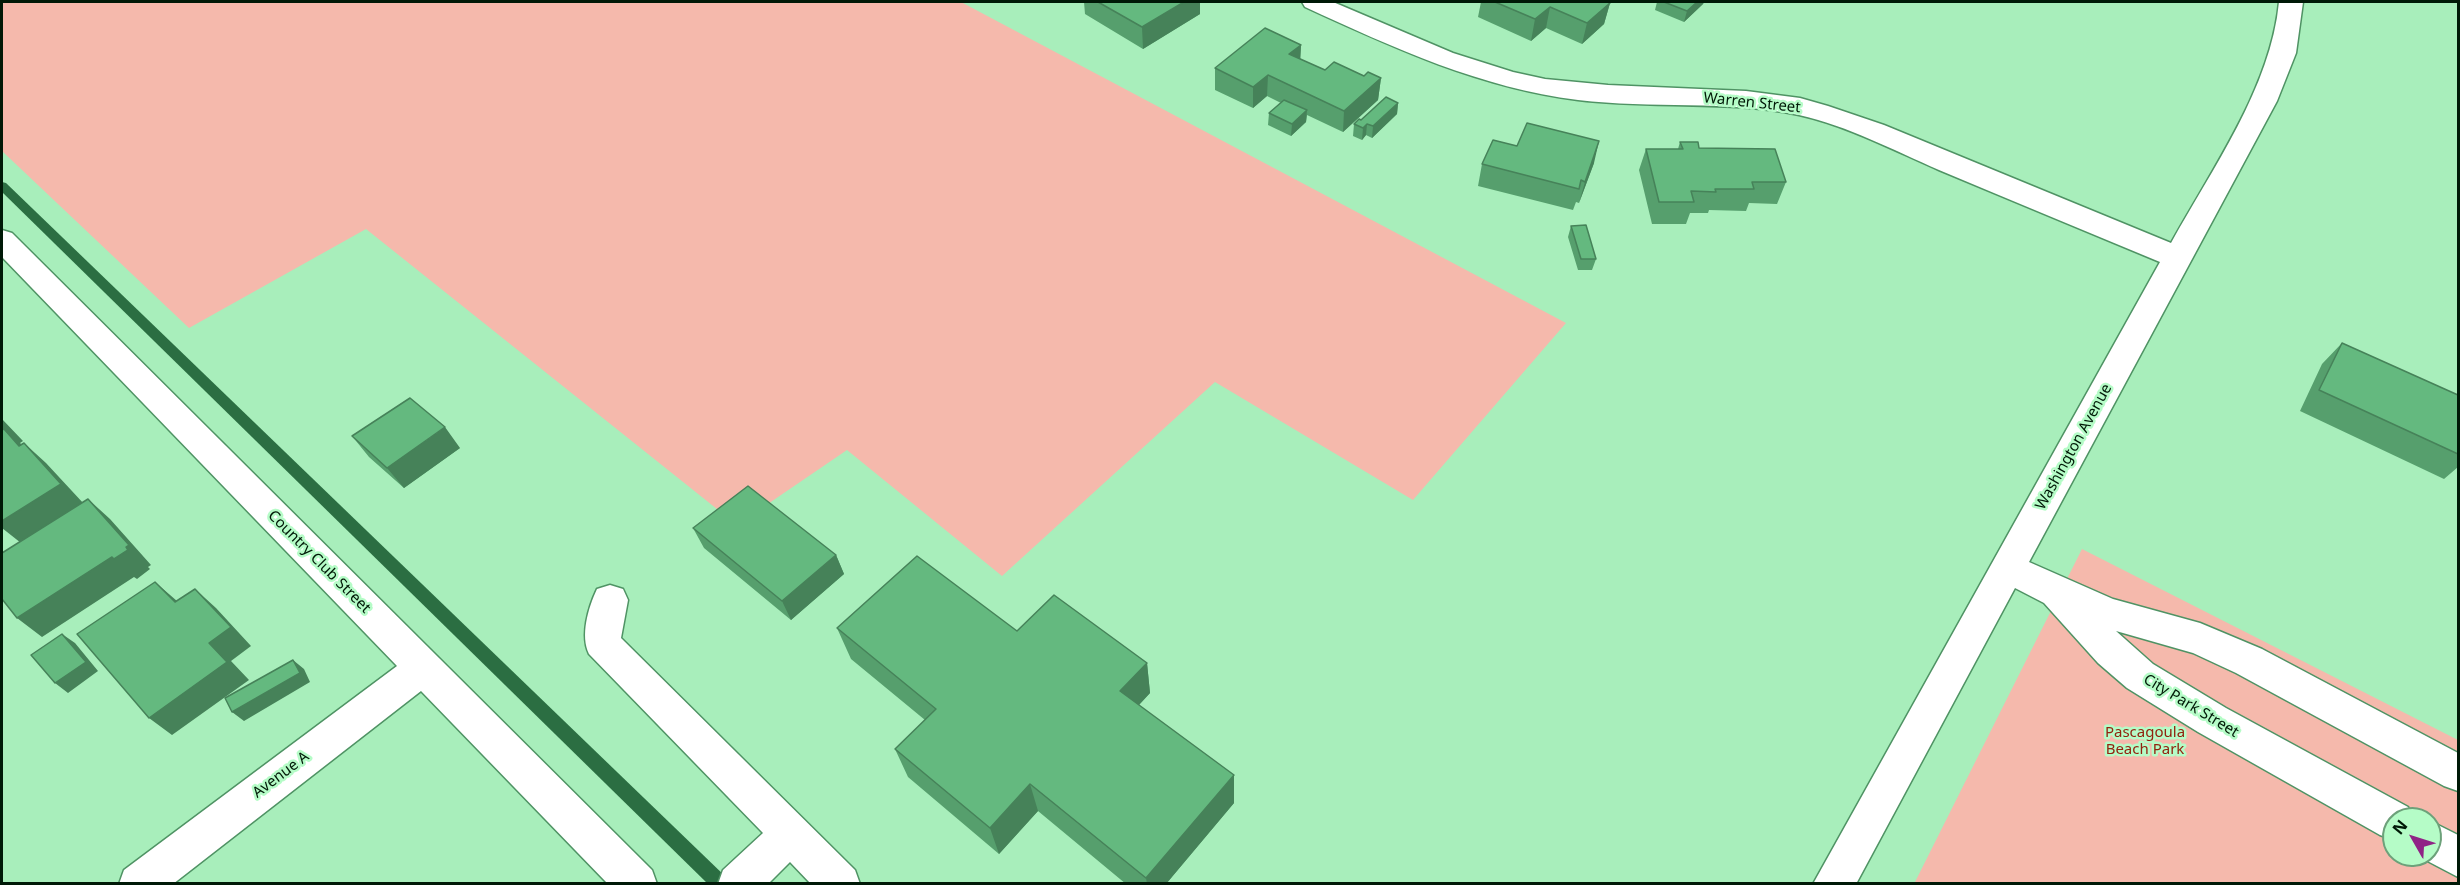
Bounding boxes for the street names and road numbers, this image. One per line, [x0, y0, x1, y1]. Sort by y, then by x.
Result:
street label: Warren Street [1702, 89, 1802, 117]
street label: Washington Avenue [2032, 381, 2116, 513]
street label: Country Club Street [264, 507, 374, 617]
street label: City Park Street [2140, 671, 2242, 741]
street label: Avenue A [249, 748, 313, 802]

